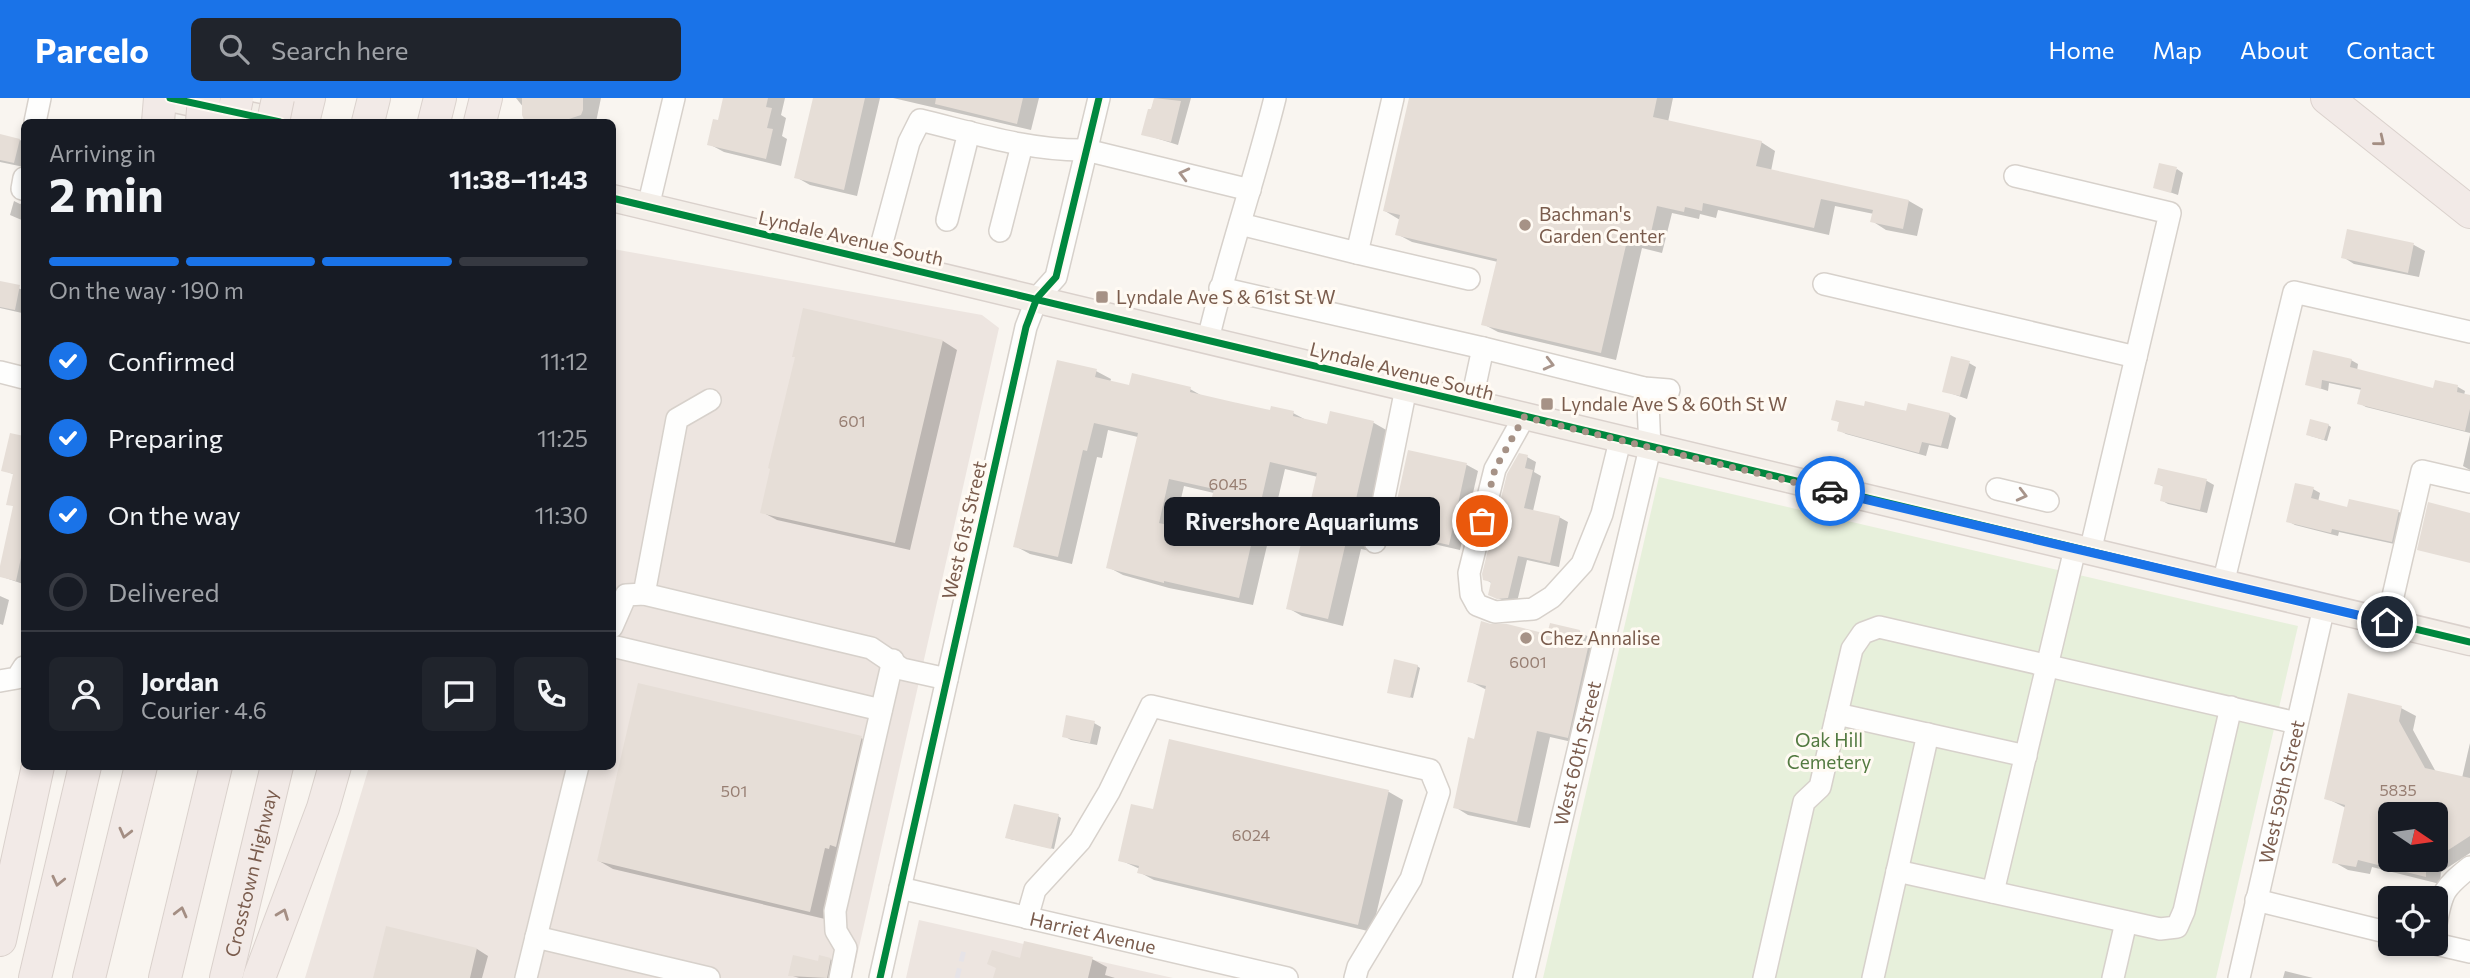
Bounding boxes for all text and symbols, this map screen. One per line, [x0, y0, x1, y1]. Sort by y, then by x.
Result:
search box [191, 18, 681, 81]
text: Parcelo [35, 29, 149, 70]
icon: search [215, 30, 253, 68]
text: Search here [271, 34, 409, 65]
text: Home [2049, 35, 2115, 64]
text: Map [2153, 35, 2202, 64]
text: About [2240, 35, 2308, 64]
text: Contact [2346, 35, 2435, 64]
one-way arrow [2372, 133, 2384, 146]
text: Arriving in [49, 139, 156, 167]
text: 11:38–11:43 [449, 163, 588, 194]
text: 2 min [49, 165, 164, 221]
one-way arrow [1178, 168, 1190, 182]
place label: Bachman's Garden Center [1539, 202, 1665, 247]
street label: Lyndale Avenue South [756, 205, 946, 270]
marker: Bachman's Garden Center [1517, 217, 1533, 233]
text: On the way · 190 m [49, 276, 244, 304]
place label: Lyndale Ave S & 61st St W [1116, 285, 1336, 308]
marker: Lyndale Ave S & 61st St W [1094, 289, 1110, 305]
street label: Lyndale Avenue South [1308, 336, 1497, 405]
icon: check [49, 342, 87, 380]
text: Confirmed [108, 345, 235, 376]
text: 11:12 [540, 347, 588, 375]
one-way arrow [1543, 356, 1555, 370]
place label: Lyndale Ave S & 60th St W [1561, 392, 1787, 415]
marker: Lyndale Ave S & 60th St W [1539, 396, 1555, 412]
house number: 601 [839, 411, 866, 430]
icon: check [49, 419, 87, 457]
text: Preparing [108, 422, 223, 453]
text: 11:25 [537, 424, 588, 452]
courier [1795, 456, 1865, 526]
street label: West 61st Street [936, 458, 991, 601]
icon: car [1811, 472, 1849, 510]
house number: 6045 [1209, 474, 1247, 493]
one-way arrow [2016, 487, 2028, 501]
pin [1452, 491, 1512, 551]
icon: check [49, 496, 87, 534]
callout: Rivershore Aquariums [1164, 496, 1440, 546]
text: On the way [108, 499, 241, 530]
text: 11:30 [535, 501, 588, 529]
icon: bag [1463, 502, 1501, 540]
text: Rivershore Aquariums [1185, 507, 1419, 535]
text: Delivered [108, 576, 219, 607]
pin [2357, 592, 2417, 652]
icon: home [2368, 603, 2406, 641]
place label: Chez Annalise [1540, 626, 1660, 649]
marker: Chez Annalise [1518, 630, 1534, 646]
house number: 6001 [1509, 652, 1547, 671]
button: person [49, 657, 123, 731]
button: chat [422, 657, 496, 731]
button: phone [514, 657, 588, 731]
text: Jordan [141, 665, 219, 696]
street label: West 60th Street [1549, 678, 1605, 828]
text: Courier · 4.6 [141, 696, 267, 724]
street label: West 59th Street [2254, 717, 2309, 866]
park label: Oak Hill Cemetery [1787, 728, 1871, 773]
house number: 5835 [2379, 780, 2417, 799]
house number: 501 [721, 781, 747, 800]
street label: Crosstown Highway [219, 787, 282, 959]
north arrow [2378, 802, 2448, 872]
map controls [2378, 802, 2448, 956]
house number: 6024 [1232, 825, 1271, 844]
one-way arrow [119, 827, 133, 839]
one-way arrow [52, 874, 66, 886]
button: locate [2378, 886, 2448, 956]
one-way arrow [173, 906, 187, 918]
street label: Harriet Avenue [1028, 907, 1158, 958]
one-way arrow [275, 909, 289, 921]

